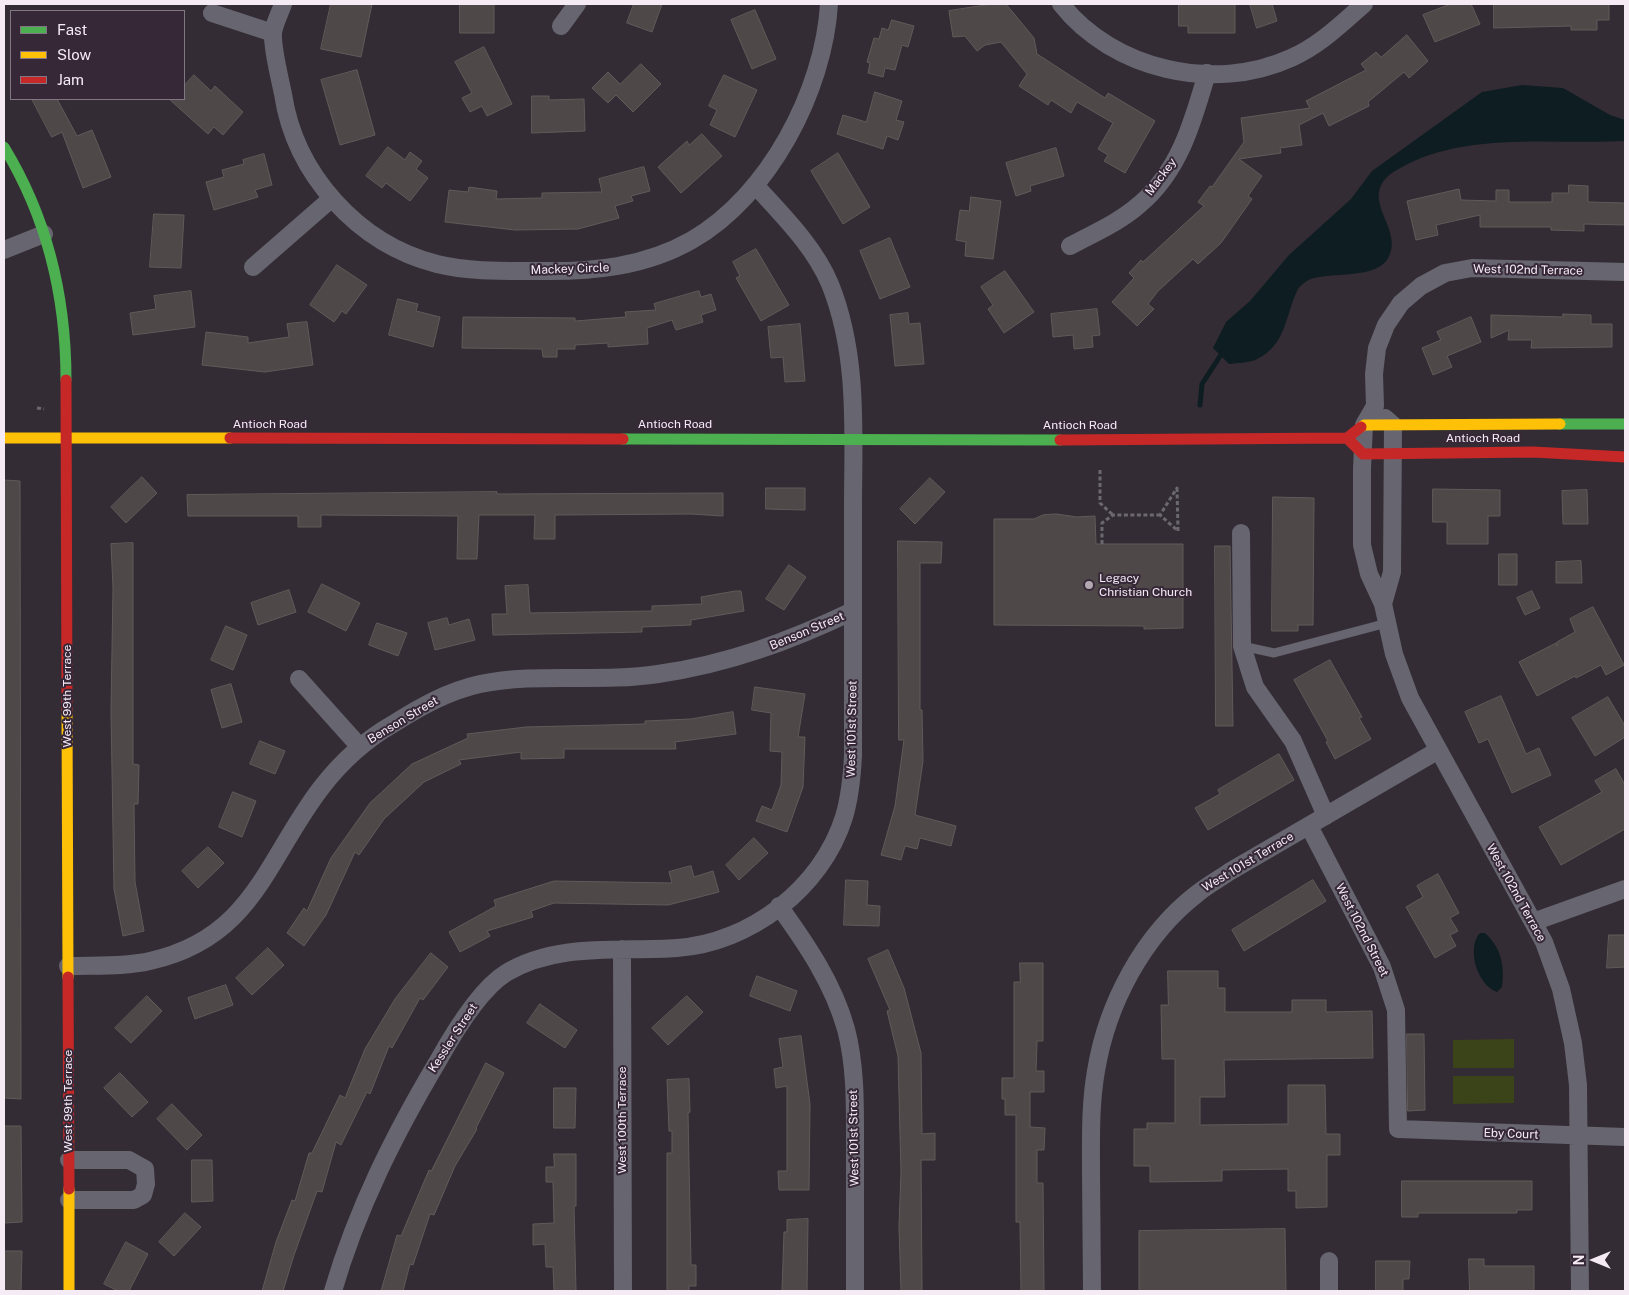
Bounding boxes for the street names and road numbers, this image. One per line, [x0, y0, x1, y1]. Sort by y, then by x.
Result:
street label: Mackey [1142, 155, 1180, 199]
street label: Mackey Circle [530, 260, 610, 278]
street label: West 102nd Terrace [1473, 262, 1583, 278]
street label: Antioch Road [233, 417, 307, 431]
street label: Antioch Road [638, 417, 712, 431]
street label: Antioch Road [1043, 418, 1117, 432]
street label: Antioch Road [1446, 431, 1520, 445]
street label: Benson Street [768, 609, 846, 653]
street label: West 99th Terrace [60, 645, 74, 747]
street label: West 101st Street [844, 680, 860, 778]
street label: Benson Street [365, 693, 441, 747]
street label: West 101st Terrace [1200, 829, 1296, 895]
street label: West 102nd Terrace [1483, 842, 1549, 944]
street label: West 102nd Street [1332, 881, 1392, 979]
street label: Kessler Street [425, 1001, 481, 1075]
street label: West 99th Terrace [61, 1050, 75, 1152]
street label: West 100th Terrace [615, 1066, 629, 1174]
street label: West 101st Street [846, 1089, 862, 1187]
street label: Eby Court [1483, 1126, 1539, 1142]

